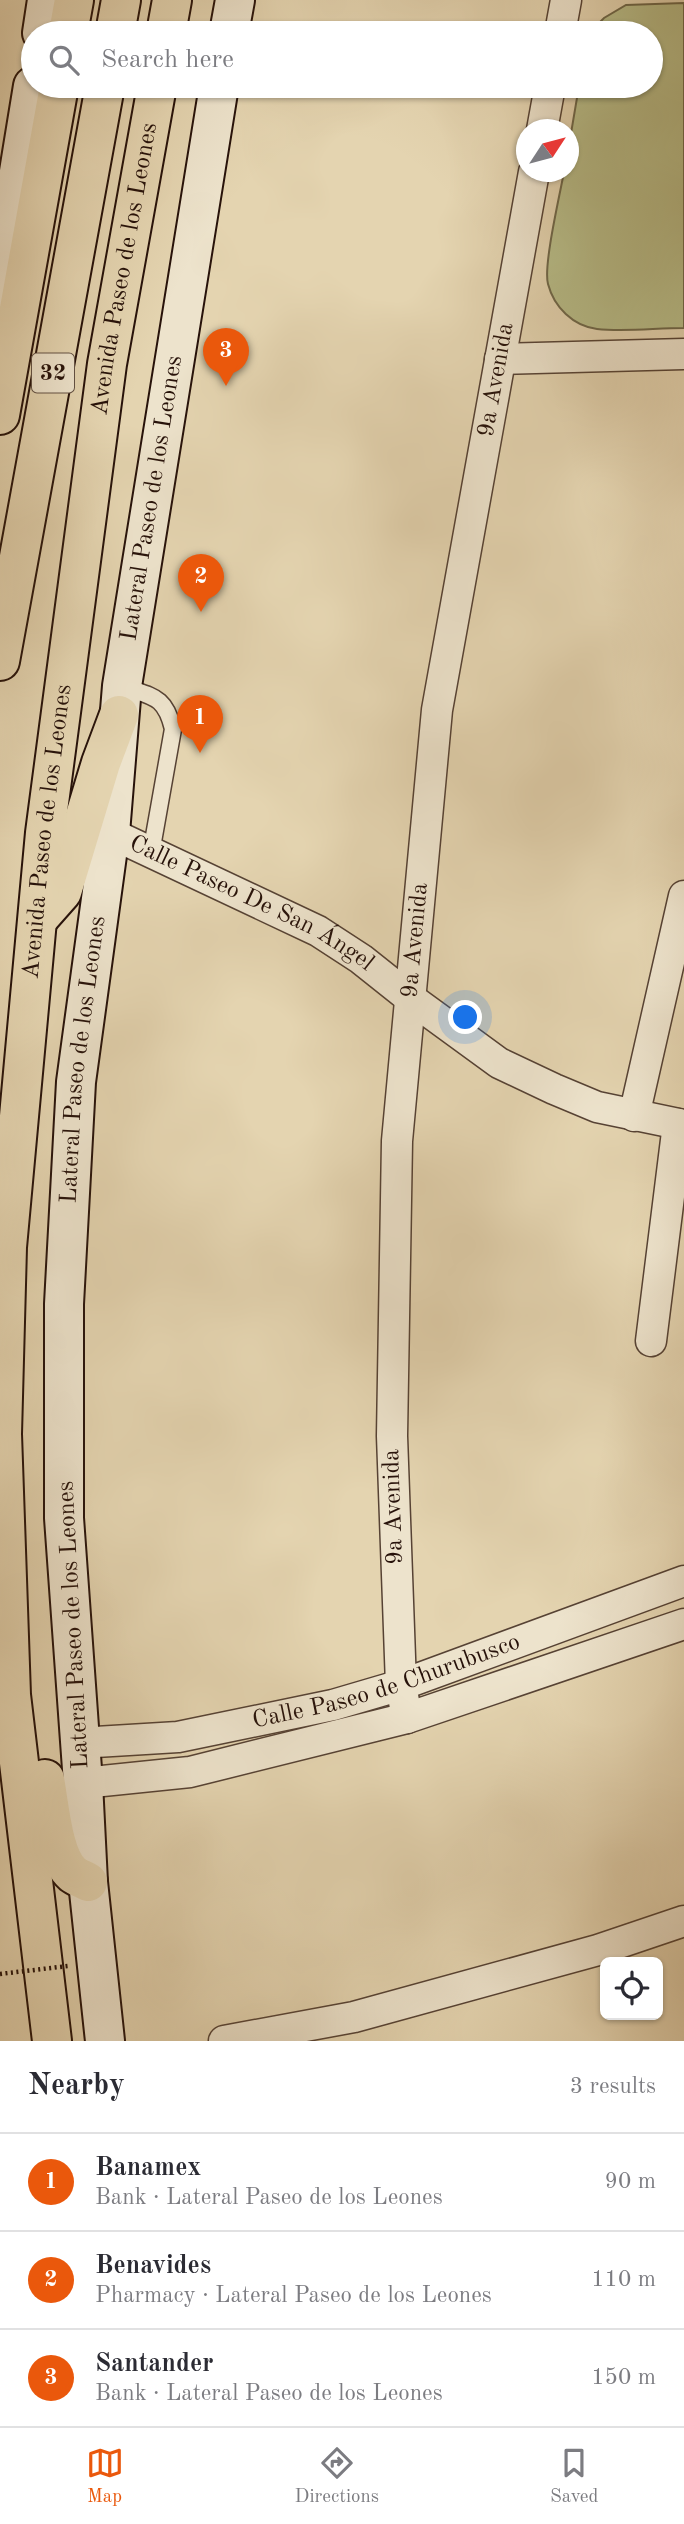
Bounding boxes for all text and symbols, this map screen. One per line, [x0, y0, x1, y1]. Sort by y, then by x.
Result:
search box [21, 21, 663, 98]
icon: search [45, 41, 83, 79]
text: Search here [101, 47, 234, 73]
north arrow [516, 119, 579, 182]
street label: Avenida Paseo de los Leones [88, 121, 162, 417]
street label: 9a Avenida [474, 321, 519, 439]
pin: 3 [203, 328, 249, 386]
road number: 32 [32, 354, 74, 392]
street label: Lateral Paseo de los Leones [117, 354, 187, 643]
pin: 2 [178, 554, 224, 612]
street label: Avenida Paseo de los Leones [20, 683, 77, 980]
pin: 1 [177, 695, 223, 753]
street label: Calle Paseo De San Ángel [125, 832, 378, 976]
street label: 9a Avenida [398, 882, 433, 999]
street label: Lateral Paseo de los Leones [57, 914, 111, 1204]
your location [448, 1000, 482, 1034]
street label: 9a Avenida [380, 1449, 408, 1565]
street label: Lateral Paseo de los Leones [54, 1480, 94, 1770]
street label: Calle Paseo de Churubusco [250, 1630, 523, 1733]
map controls [600, 1957, 663, 2020]
button: locate [600, 1957, 663, 2020]
text: Nearby [28, 2071, 125, 2101]
text: 3 results [570, 2075, 656, 2098]
text: Banamex [95, 2155, 201, 2181]
text: 1 [44, 2170, 58, 2193]
text: 90 m [605, 2170, 656, 2193]
text: Bank · Lateral Paseo de los Leones [95, 2186, 443, 2209]
text: Benavides [95, 2253, 211, 2279]
text: 2 [44, 2268, 58, 2291]
text: 110 m [591, 2268, 656, 2291]
text: Pharmacy · Lateral Paseo de los Leones [95, 2284, 492, 2307]
text: Santander [95, 2351, 213, 2377]
text: 3 [44, 2366, 58, 2389]
text: 150 m [591, 2366, 656, 2389]
text: Bank · Lateral Paseo de los Leones [95, 2382, 443, 2405]
tab: Map [86, 2444, 124, 2509]
tab: Directions [295, 2444, 379, 2509]
tab: Saved [550, 2444, 598, 2509]

